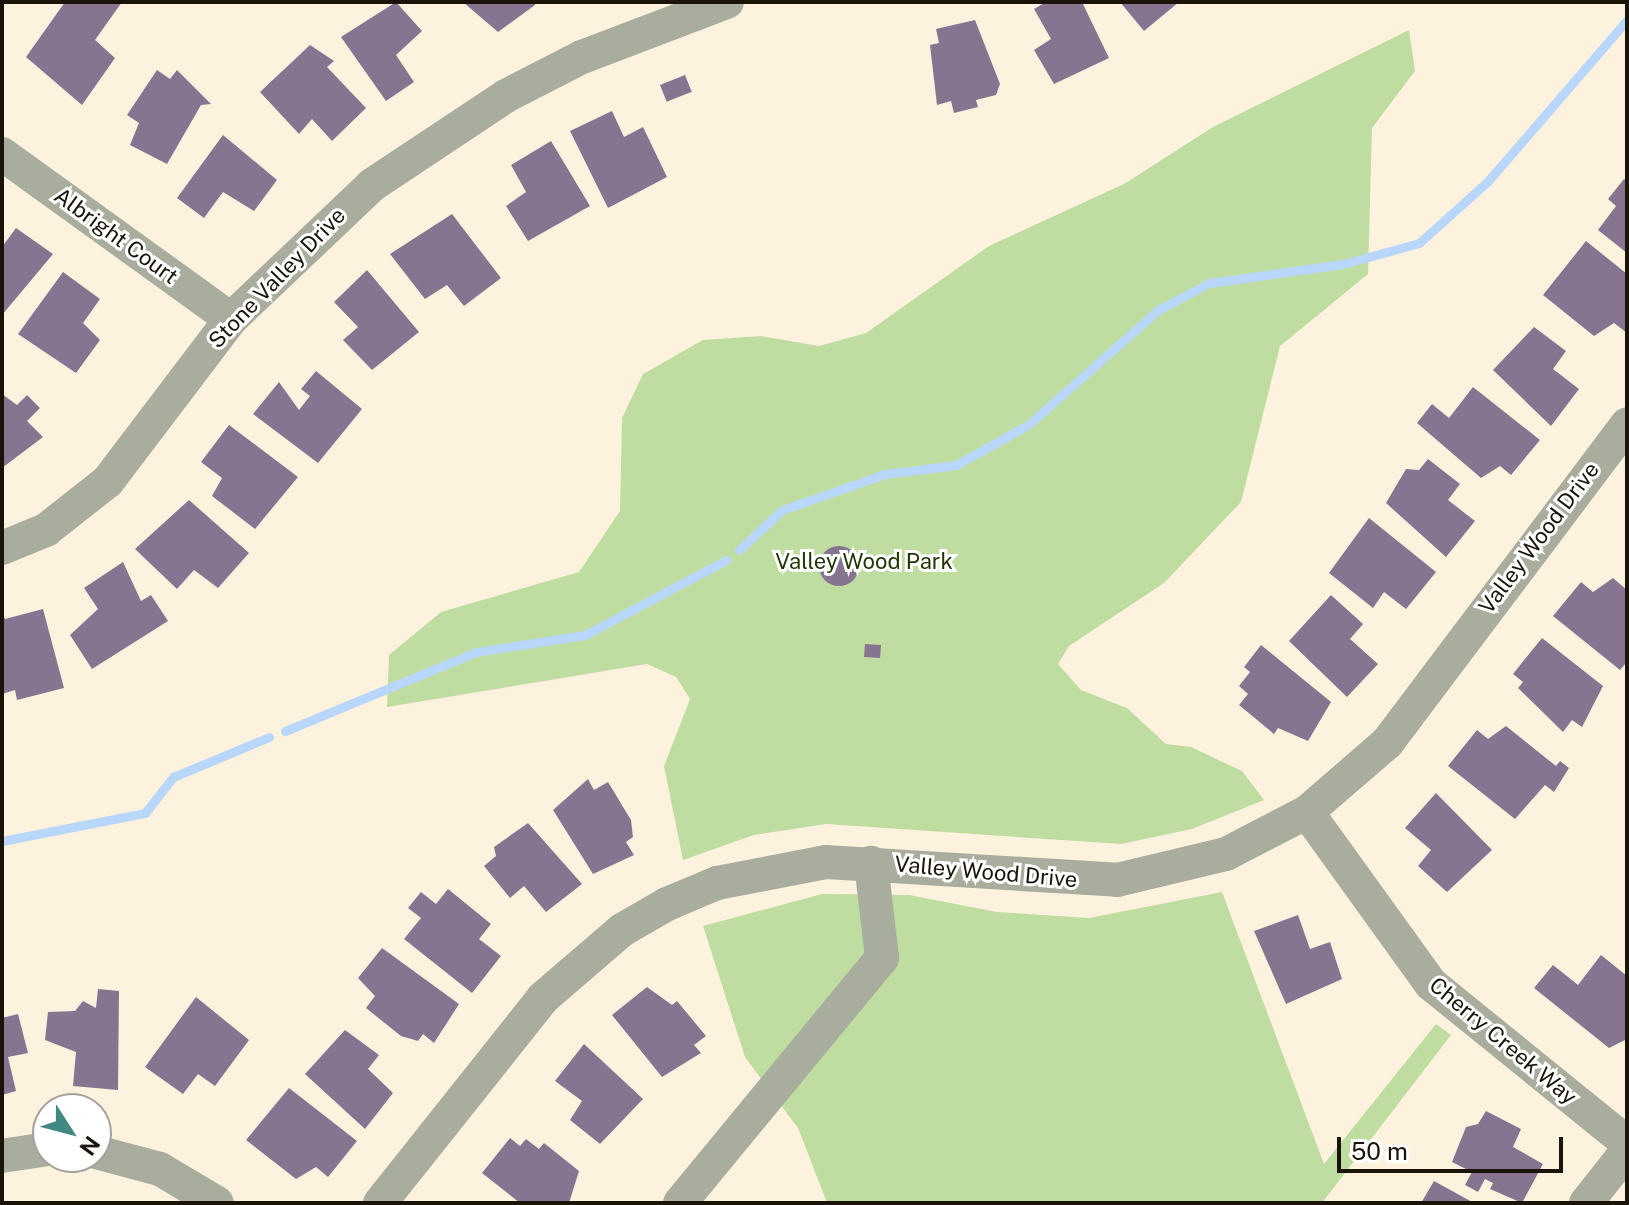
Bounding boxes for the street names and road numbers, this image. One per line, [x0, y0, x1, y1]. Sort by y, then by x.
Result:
street label: Albright Court [49, 182, 183, 290]
street label: Stone Valley Drive [203, 202, 351, 354]
street label: Valley Wood Drive [1473, 457, 1605, 619]
street label: Valley Wood Drive [893, 851, 1079, 893]
street label: Cherry Creek Way [1424, 972, 1582, 1110]

